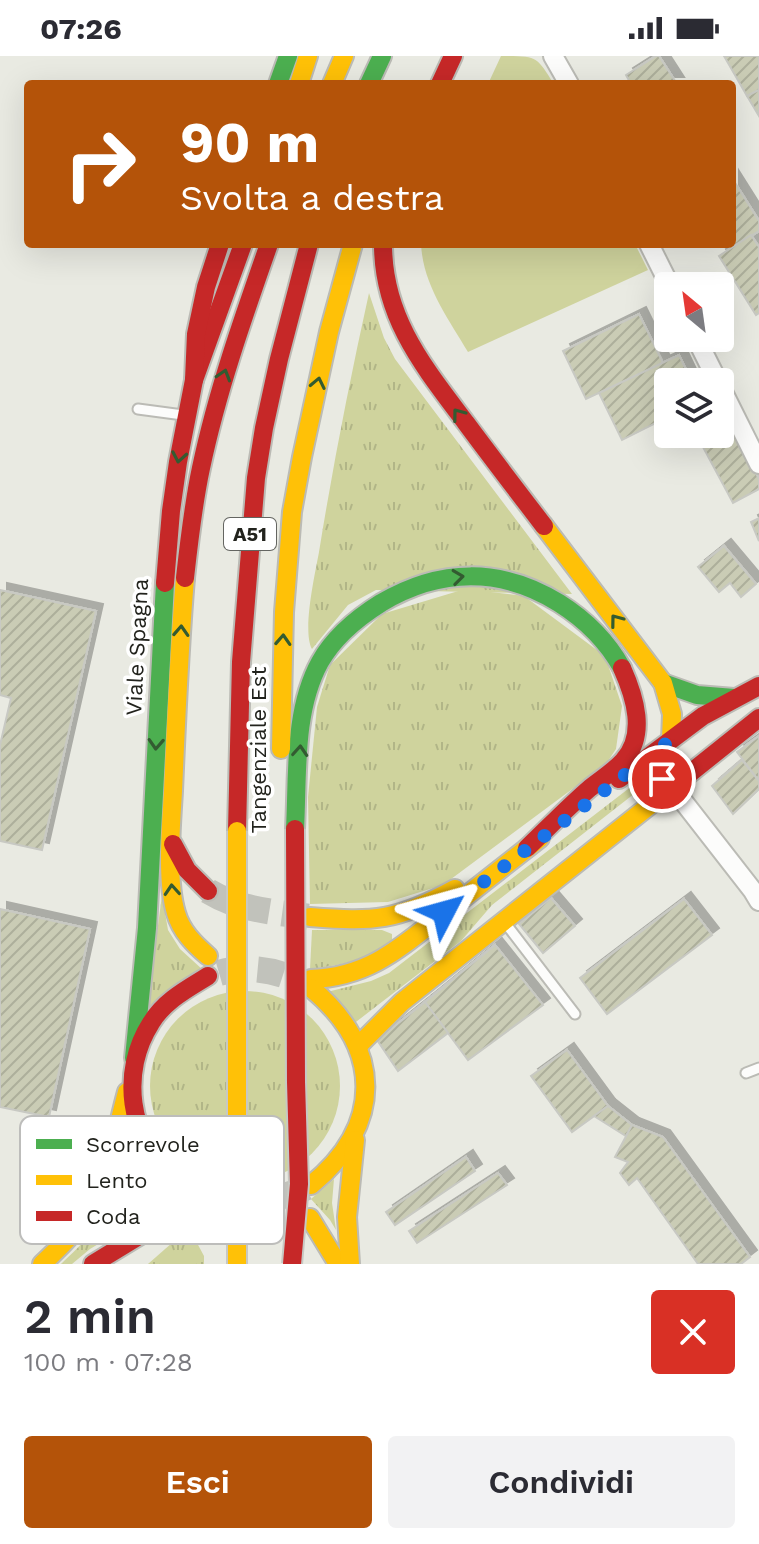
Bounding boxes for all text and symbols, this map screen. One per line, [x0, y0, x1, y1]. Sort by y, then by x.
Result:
text: 07:26 [40, 11, 122, 46]
text: 90 m [180, 110, 319, 176]
icon: right [48, 112, 152, 216]
text: Svolta a destra [180, 177, 444, 219]
north arrow [654, 272, 734, 352]
map controls [654, 272, 734, 448]
button: layers [654, 368, 734, 448]
one-way arrow [215, 369, 231, 382]
one-way arrow [309, 376, 326, 390]
one-way arrow [453, 408, 467, 423]
one-way arrow [171, 450, 188, 463]
road number: A51 [224, 518, 276, 550]
one-way arrow [451, 569, 465, 586]
street label: Viale Spagna [121, 578, 153, 716]
one-way arrow [611, 615, 626, 629]
one-way arrow [173, 624, 190, 637]
one-way arrow [274, 633, 291, 646]
street label: Tangenziale Est [246, 667, 271, 833]
one-way arrow [148, 738, 165, 750]
one-way arrow [291, 745, 308, 758]
pin [628, 745, 696, 813]
icon: arrive [640, 757, 684, 801]
position arrow [402, 870, 486, 954]
one-way arrow [164, 883, 181, 896]
legend [20, 1116, 284, 1244]
text: Scorrevole [86, 1132, 200, 1157]
text: Lento [86, 1168, 147, 1193]
text: Coda [86, 1204, 141, 1229]
text: 2 min [24, 1288, 156, 1345]
button: close [651, 1290, 735, 1374]
text: 100 m · 07:28 [24, 1347, 193, 1377]
button: Esci [24, 1436, 372, 1528]
button: Condividi [388, 1436, 735, 1528]

